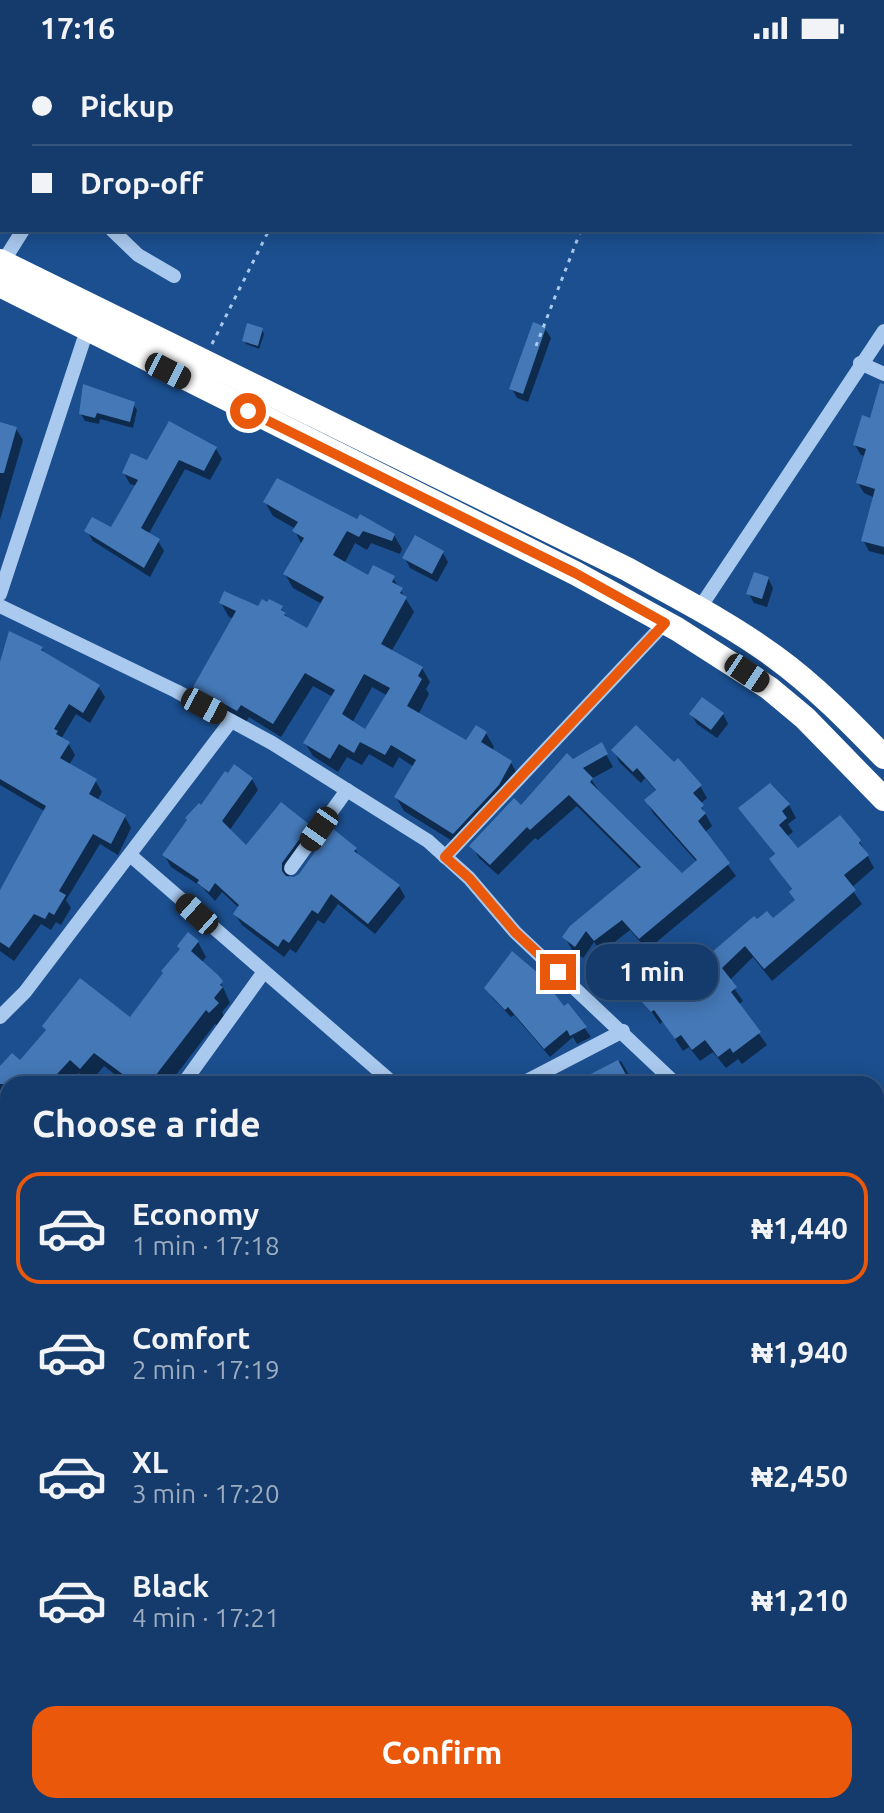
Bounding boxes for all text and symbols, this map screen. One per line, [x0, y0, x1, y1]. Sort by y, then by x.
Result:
text: 17:16 [40, 11, 115, 45]
text: Pickup [80, 89, 174, 123]
text: Drop-off [80, 166, 203, 200]
car [141, 349, 195, 393]
route start [230, 393, 266, 429]
car [720, 650, 774, 696]
car [177, 684, 231, 728]
car [295, 802, 343, 856]
car [171, 889, 223, 939]
callout: 1 min [586, 944, 718, 1000]
route end [540, 954, 576, 990]
text: 1 min [619, 957, 685, 986]
text: Choose a ride [32, 1103, 261, 1144]
icon: car [36, 1192, 108, 1264]
text: Economy [132, 1197, 259, 1231]
text: ₦1,440 [751, 1211, 848, 1245]
text: 1 min · 17:18 [132, 1231, 280, 1260]
icon: car [36, 1316, 108, 1388]
text: Comfort [132, 1321, 250, 1355]
text: ₦1,940 [751, 1335, 848, 1369]
text: 2 min · 17:19 [132, 1355, 280, 1384]
icon: car [36, 1440, 108, 1512]
text: XL [132, 1445, 168, 1479]
text: ₦2,450 [751, 1459, 848, 1493]
text: 3 min · 17:20 [132, 1479, 280, 1508]
icon: car [36, 1564, 108, 1636]
text: Black [132, 1569, 209, 1603]
text: ₦1,210 [751, 1583, 848, 1617]
text: 4 min · 17:21 [132, 1603, 280, 1632]
button: Confirm [32, 1706, 852, 1798]

